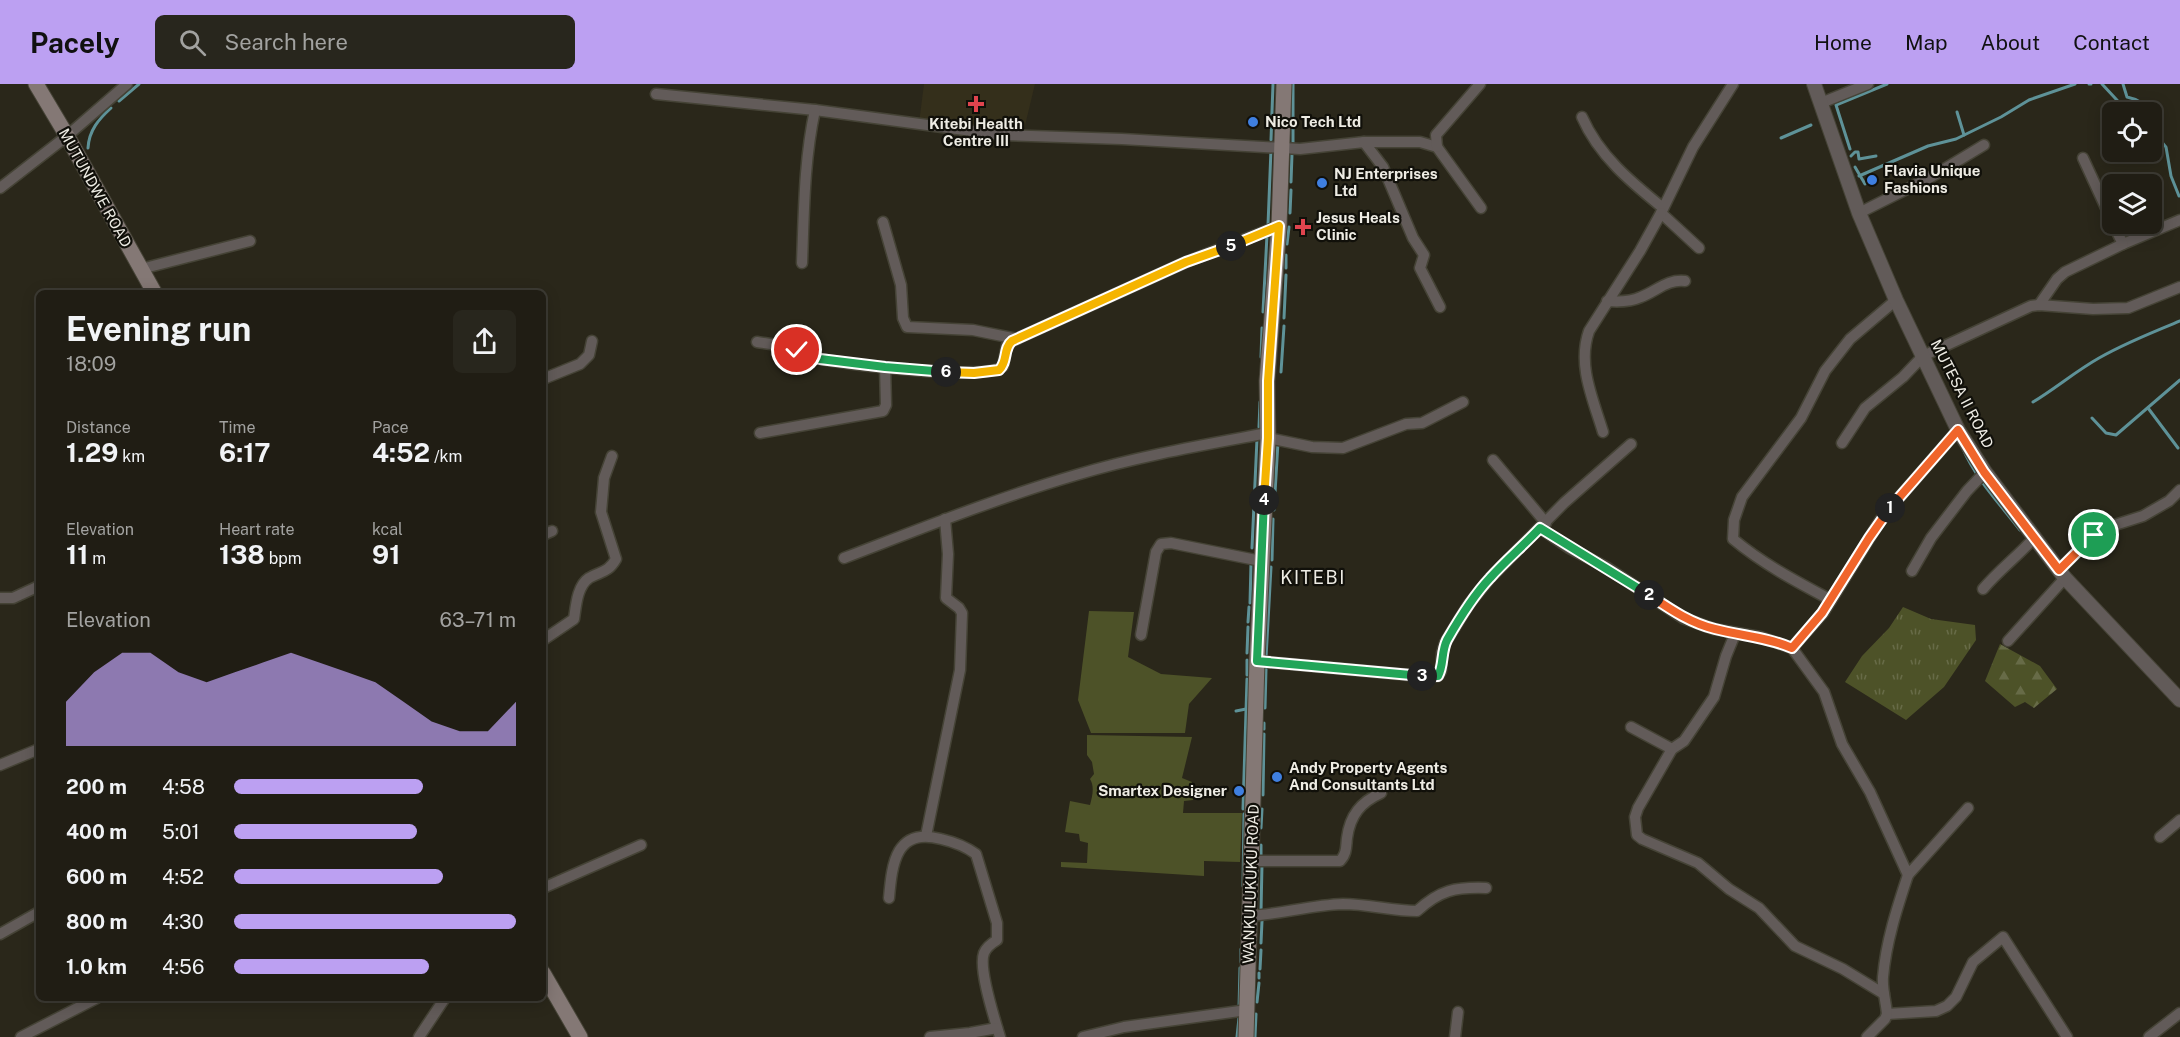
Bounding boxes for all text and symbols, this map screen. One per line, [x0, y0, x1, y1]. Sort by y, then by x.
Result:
search box [155, 15, 575, 69]
text: Pacely [30, 26, 119, 59]
icon: search [176, 26, 209, 59]
text: Search here [224, 29, 348, 55]
text: Home [1814, 30, 1872, 55]
text: Map [1905, 30, 1948, 55]
text: About [1981, 30, 2040, 55]
text: Contact [2073, 30, 2150, 55]
marker: Kitebi Health Centre III [967, 95, 985, 113]
map controls [2102, 102, 2162, 234]
button: locate [2102, 102, 2162, 162]
place label: Nico Tech Ltd [1265, 113, 1361, 130]
place label: Kitebi Health Centre III [929, 115, 1023, 149]
marker: Nico Tech Ltd [1246, 115, 1260, 129]
street label: MUTUNDWE ROAD [56, 125, 135, 250]
place label: Flavia Unique Fashions [1884, 162, 1980, 196]
place label: NJ Enterprises Ltd [1334, 165, 1438, 199]
marker: Flavia Unique Fashions [1865, 173, 1879, 187]
button: layers [2102, 174, 2162, 234]
marker: NJ Enterprises Ltd [1315, 176, 1329, 190]
place label: Jesus Heals Clinic [1316, 209, 1400, 243]
marker: Jesus Heals Clinic [1294, 218, 1312, 236]
pin: 5 [1216, 231, 1246, 261]
text: 5 [1226, 236, 1236, 255]
text: Evening run [66, 310, 251, 348]
button: share [453, 310, 516, 373]
pin [771, 324, 822, 375]
icon: check [780, 333, 813, 366]
street label: MUTESA II ROAD [1928, 337, 1997, 451]
text: 18:09 [66, 352, 116, 376]
pin: 6 [931, 357, 961, 387]
text: 6 [941, 362, 951, 381]
text: Distance [66, 418, 131, 437]
text: Time [219, 418, 255, 437]
text: Pace [372, 418, 409, 437]
text: 1.29 [66, 437, 118, 468]
text: 6:17 [219, 437, 271, 468]
text: 4:52 [372, 437, 430, 468]
text: km [118, 447, 145, 466]
text: /km [430, 447, 462, 466]
pin: 4 [1249, 485, 1279, 515]
text: 4 [1259, 490, 1269, 509]
pin: 1 [1875, 493, 1905, 523]
text: 1 [1887, 498, 1893, 517]
pin [2068, 509, 2119, 560]
icon: arrive [2077, 518, 2110, 551]
text: Elevation [66, 520, 134, 539]
text: Heart rate [219, 520, 295, 539]
text: kcal [372, 520, 403, 539]
text: 11 [66, 539, 88, 570]
text: 138 [219, 539, 265, 570]
text: 91 [372, 539, 400, 570]
text: m [88, 549, 106, 568]
text: bpm [265, 549, 302, 568]
district label: KITEBI [1280, 567, 1346, 588]
pin: 2 [1634, 580, 1664, 610]
text: 2 [1644, 585, 1654, 604]
text: Elevation [66, 608, 151, 632]
text: 63–71 m [440, 608, 516, 632]
pin: 3 [1407, 661, 1437, 691]
text: 3 [1417, 666, 1427, 685]
place label: Andy Property Agents And Consultants Ltd [1289, 759, 1447, 793]
marker: Andy Property Agents And Consultants Ltd [1270, 770, 1284, 784]
text: 200 m [66, 775, 127, 799]
text: 4:58 [162, 775, 205, 799]
place label: Smartex Designer [1098, 782, 1227, 799]
marker: Smartex Designer [1232, 784, 1246, 798]
street label: WANKULUKUKU ROAD [1239, 804, 1262, 964]
text: 400 m [66, 820, 127, 844]
text: 5:01 [162, 820, 200, 844]
text: 600 m [66, 865, 127, 889]
text: 4:52 [162, 865, 204, 889]
text: 800 m [66, 910, 128, 934]
text: 4:30 [162, 910, 204, 934]
text: 1.0 km [66, 955, 127, 979]
text: 4:56 [162, 955, 204, 979]

